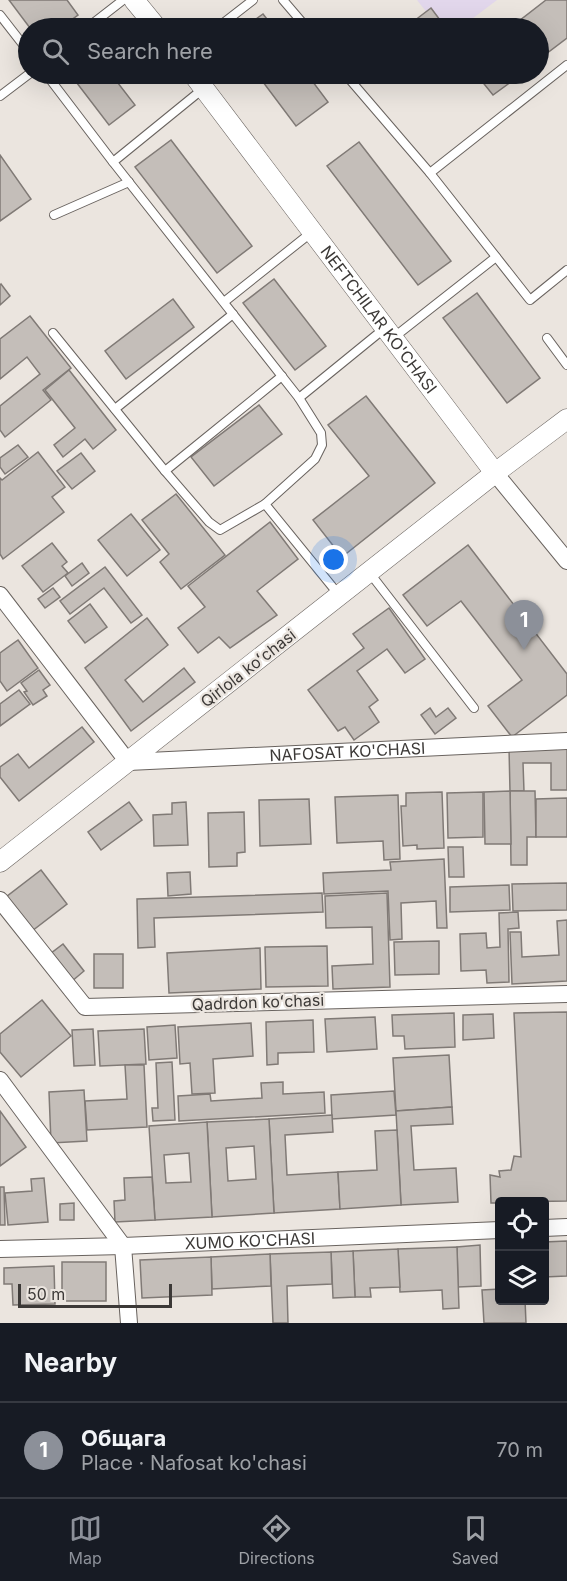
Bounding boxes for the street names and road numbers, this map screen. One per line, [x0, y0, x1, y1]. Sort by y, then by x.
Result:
street label: NEFTCHILAR KO'CHASI [317, 242, 441, 397]
street label: Qirlola koʻchasi [196, 625, 300, 711]
street label: NAFOSAT KO'CHASI [269, 738, 426, 765]
street label: Qadrdon koʻchasi [192, 990, 324, 1014]
street label: XUMO KO'CHASI [184, 1228, 315, 1253]

